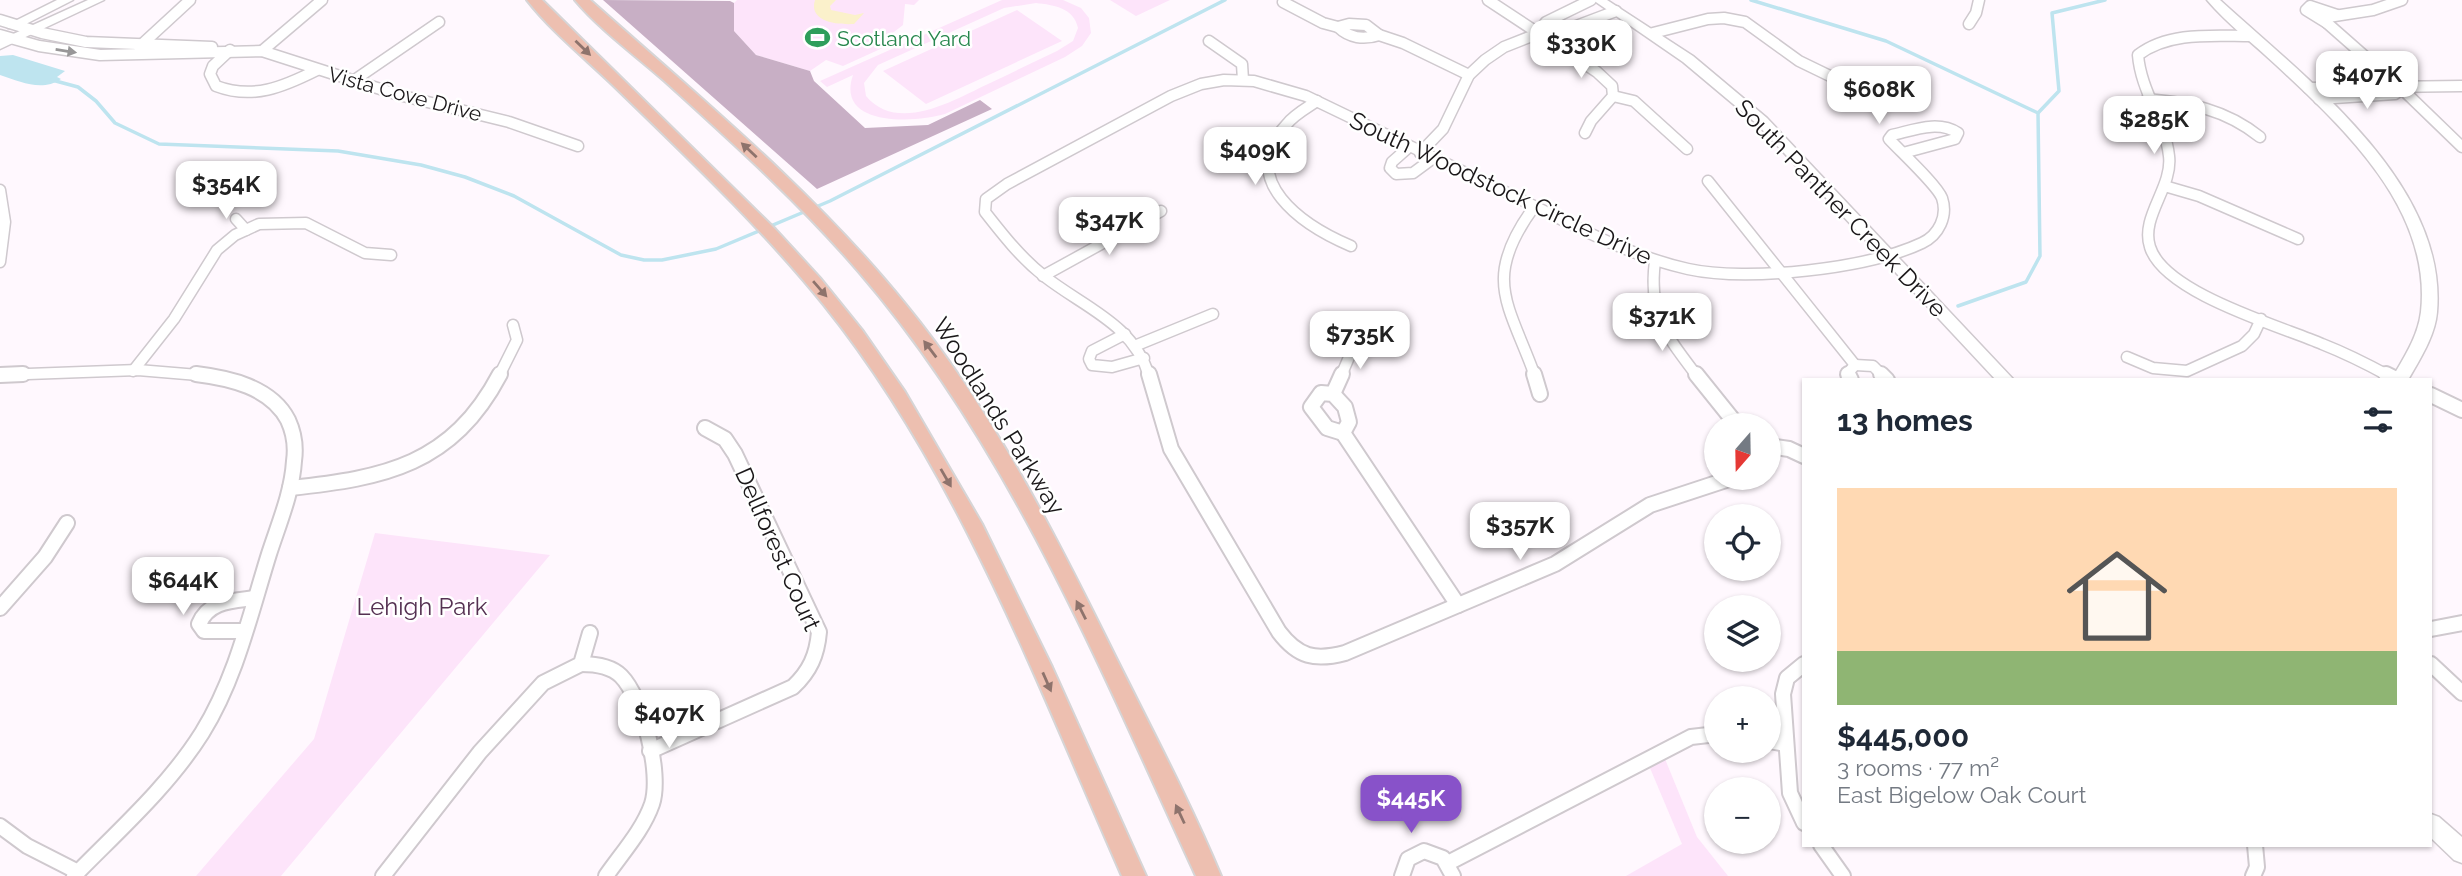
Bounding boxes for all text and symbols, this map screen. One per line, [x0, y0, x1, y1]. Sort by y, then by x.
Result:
pin: $330K [1532, 20, 1630, 80]
sports icon: Scotland Yard [803, 24, 831, 52]
place label: Scotland Yard [837, 26, 971, 51]
text: $330K [1546, 29, 1616, 56]
one-way arrow [574, 39, 591, 55]
one-way arrow [56, 46, 78, 57]
pin: $407K [2318, 52, 2416, 111]
text: $407K [2332, 60, 2402, 87]
street label: Vista Cove Drive [325, 61, 485, 127]
pin: $608K [1830, 66, 1928, 126]
text: $608K [1843, 75, 1915, 102]
street label: South Panther Creek Drive [1729, 93, 1953, 323]
pin: $285K [2105, 96, 2203, 156]
street label: South Woodstock Circle Drive [1345, 105, 1657, 271]
text: $285K [2119, 105, 2189, 132]
pin: $409K [1206, 128, 1304, 187]
text: $409K [1220, 136, 1290, 163]
one-way arrow [741, 143, 758, 159]
pin: $354K [177, 162, 275, 221]
text: $354K [192, 170, 260, 197]
pin: $347K [1060, 198, 1158, 257]
text: $347K [1075, 206, 1143, 233]
one-way arrow [812, 280, 828, 298]
pin: $371K [1613, 294, 1711, 353]
text: $371K [1629, 302, 1695, 329]
street label: Woodlands Parkway [927, 312, 1071, 520]
pin: $735K [1311, 312, 1409, 371]
text: $735K [1326, 320, 1394, 347]
one-way arrow [923, 341, 938, 359]
icon: filters [2359, 401, 2397, 439]
text: 13 homes [1837, 403, 1973, 438]
north arrow [1704, 413, 1782, 490]
map controls [1704, 413, 1781, 854]
street label: Dellforest Court [729, 463, 827, 635]
one-way arrow [939, 468, 951, 488]
pin: $357K [1471, 503, 1569, 562]
button: locate [1704, 504, 1781, 581]
text: $357K [1486, 511, 1554, 538]
icon: home [2054, 533, 2180, 659]
pin: $644K [134, 558, 232, 617]
text: $644K [148, 566, 218, 593]
park label: Lehigh Park [357, 592, 488, 621]
button: layers [1704, 595, 1781, 672]
one-way arrow [1075, 599, 1087, 619]
one-way arrow [1042, 671, 1053, 692]
button: + [1704, 686, 1781, 763]
pin: $407K [620, 690, 718, 750]
text: $407K [634, 699, 704, 726]
text: $445,000 [1837, 719, 1969, 754]
text: 3 rooms · 77 m² [1837, 754, 1999, 781]
pin: $445K [1362, 776, 1460, 835]
button: − [1704, 777, 1781, 854]
text: East Bigelow Oak Court [1837, 781, 2086, 808]
text: $445K [1377, 784, 1445, 811]
one-way arrow [1174, 804, 1186, 824]

